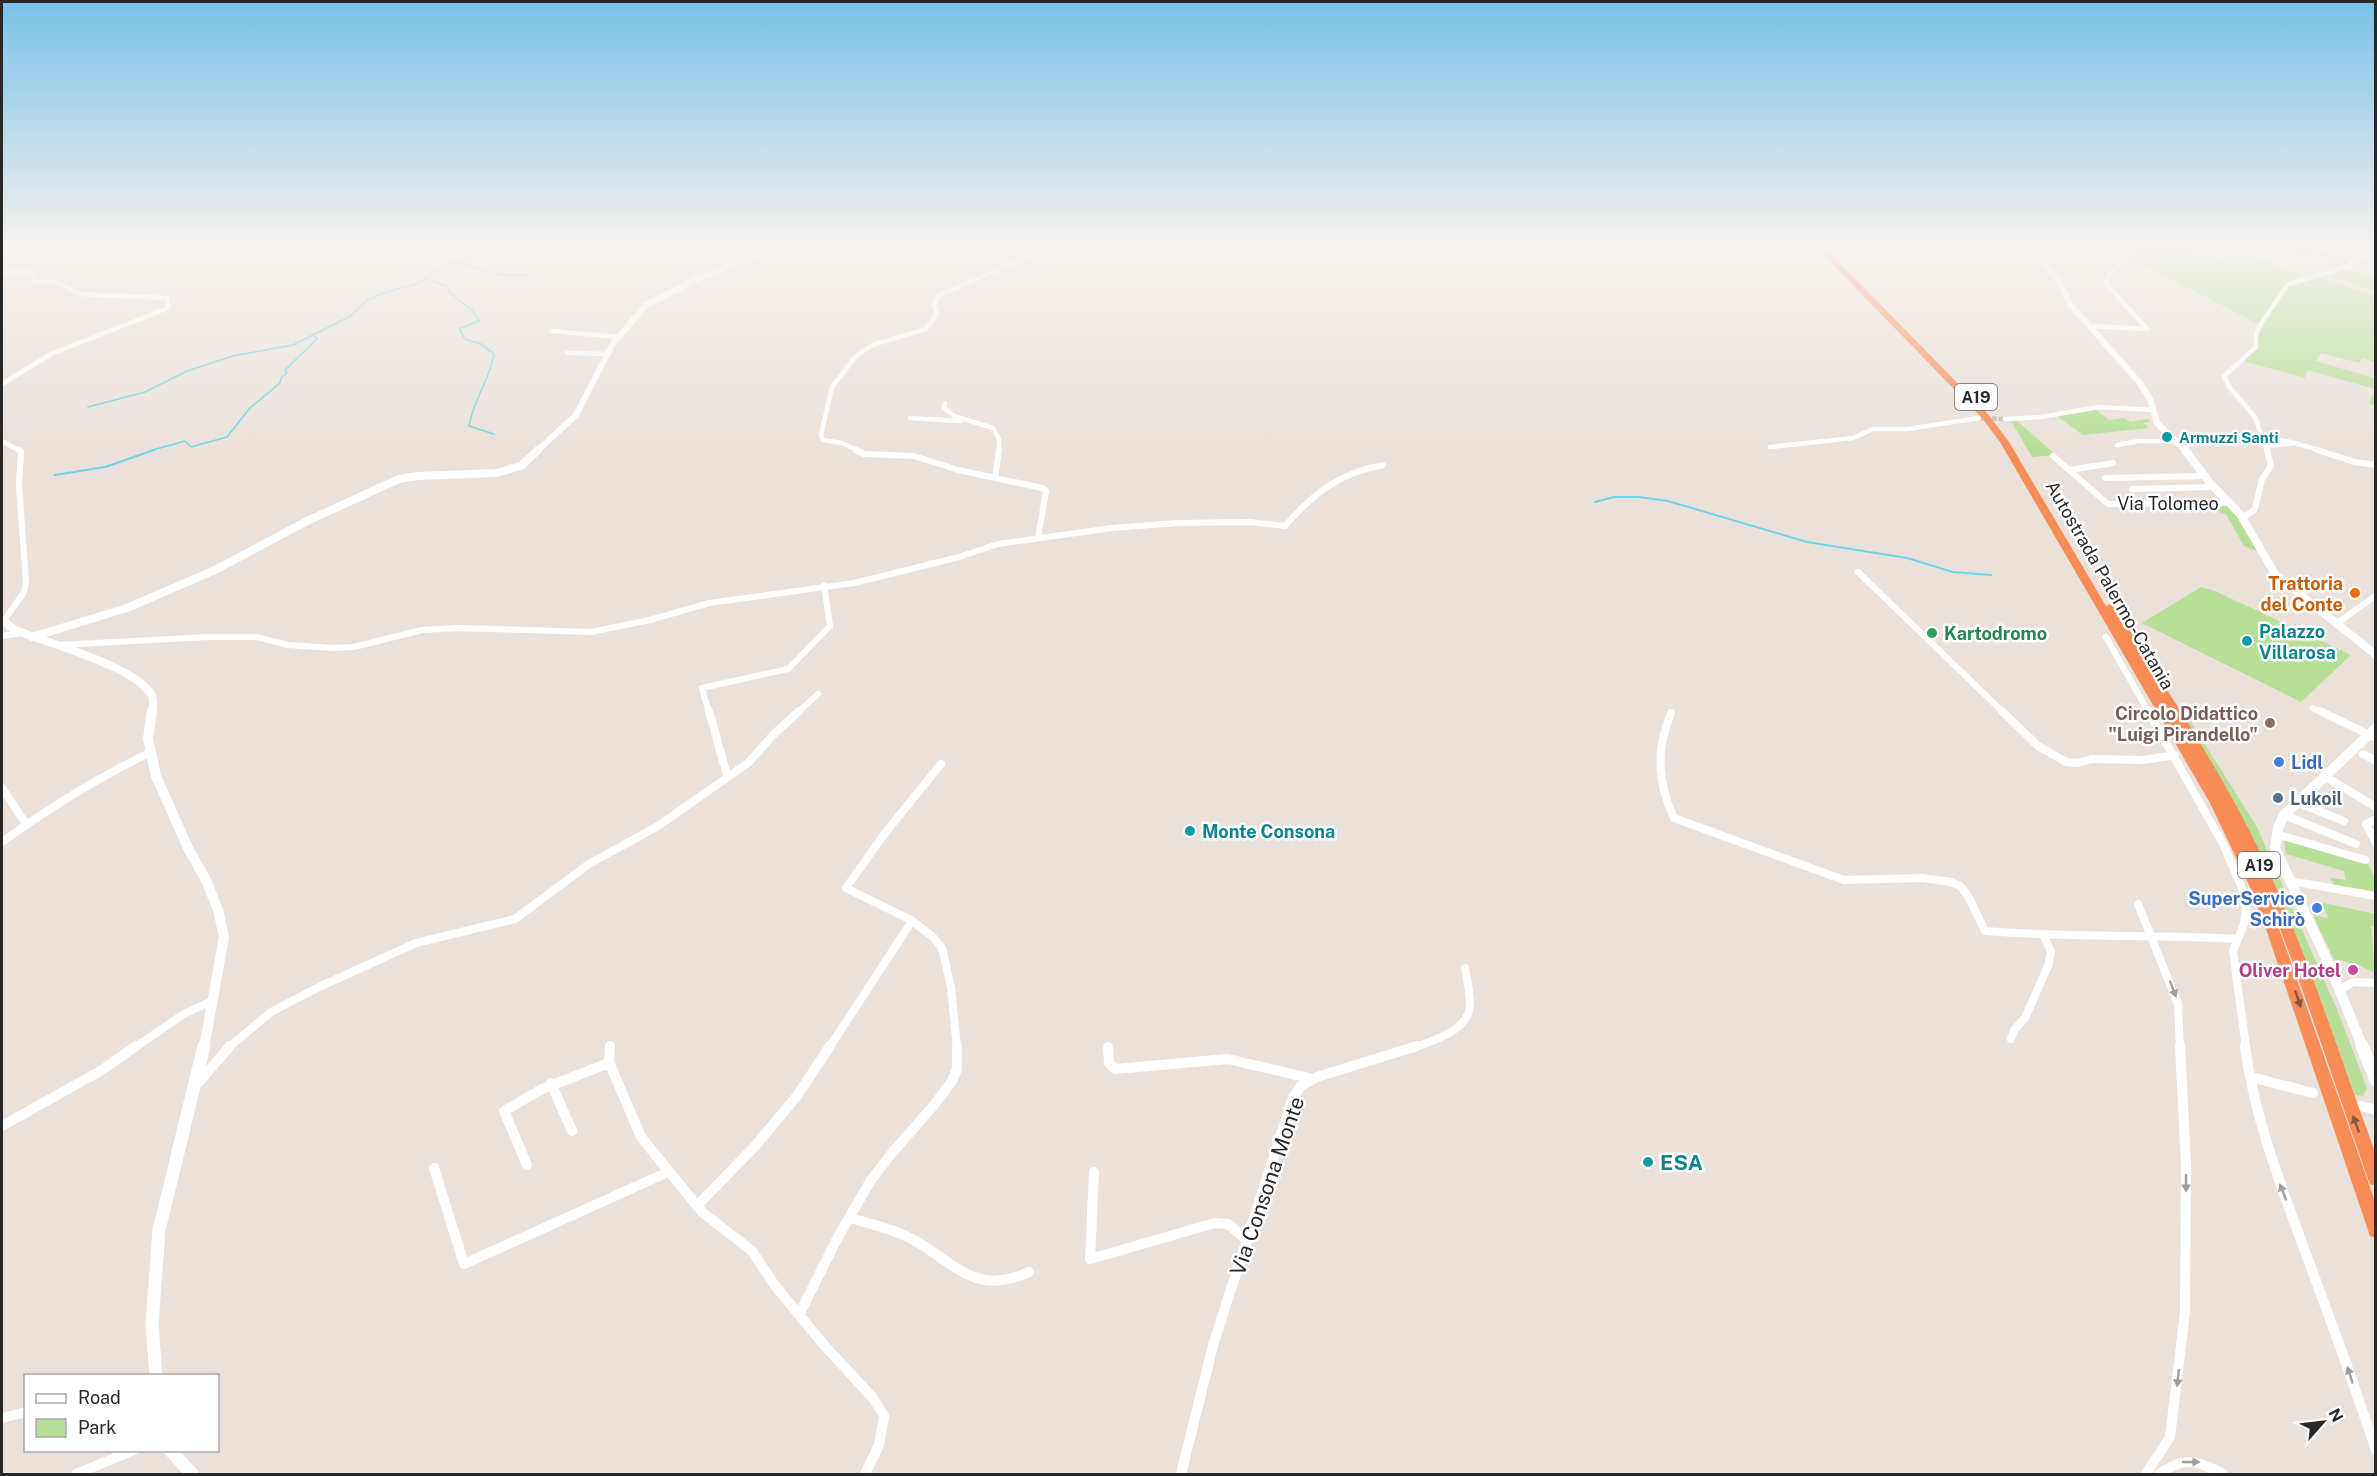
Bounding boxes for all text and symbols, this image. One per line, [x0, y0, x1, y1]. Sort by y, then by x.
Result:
road number: A19 [1955, 384, 1997, 410]
place label: Armuzzi Santi [2179, 429, 2279, 446]
marker: Armuzzi Santi [2160, 430, 2174, 444]
street label: Autostrada Palermo-Catania [2042, 477, 2178, 693]
street label: Via Tolomeo [2117, 493, 2219, 514]
place label: Trattoria del Conte [2260, 573, 2343, 615]
marker: Trattoria del Conte [2348, 586, 2362, 600]
place label: Palazzo Villarosa [2259, 621, 2336, 663]
place label: Kartodromo [1944, 623, 2047, 644]
marker: Kartodromo [1925, 626, 1939, 640]
marker: Palazzo Villarosa [2240, 634, 2254, 648]
place label: Circolo Didattico "Luigi Pirandello" [2108, 703, 2258, 745]
marker: Circolo Didattico "Luigi Pirandello" [2263, 716, 2277, 730]
place label: Lidl [2291, 752, 2323, 773]
marker: Lidl [2272, 755, 2286, 769]
place label: Lukoil [2290, 788, 2342, 809]
marker: Lukoil [2271, 791, 2285, 805]
place label: Monte Consona [1202, 821, 1335, 842]
marker: Monte Consona [1183, 824, 1197, 838]
road number: A19 [2238, 852, 2280, 878]
place label: SuperService Schirò [2188, 888, 2305, 930]
marker: SuperService Schirò [2310, 901, 2324, 915]
place label: Oliver Hotel [2239, 960, 2341, 981]
marker: Oliver Hotel [2346, 963, 2360, 977]
one-way arrow [2168, 980, 2178, 998]
one-way arrow [2293, 990, 2303, 1008]
street label: Via Consona Monte [1225, 1093, 1309, 1279]
one-way arrow [2350, 1114, 2360, 1132]
place label: ESA [1660, 1150, 1703, 1175]
marker: ESA [1641, 1155, 1655, 1169]
one-way arrow [2181, 1173, 2191, 1192]
one-way arrow [2278, 1183, 2287, 1201]
one-way arrow [2345, 1366, 2355, 1384]
one-way arrow [2173, 1368, 2183, 1387]
legend [24, 1374, 219, 1452]
text: Road [78, 1387, 121, 1408]
north arrow [2293, 1392, 2353, 1452]
text: N [2324, 1405, 2347, 1425]
text: Park [78, 1417, 116, 1438]
one-way arrow [2181, 1457, 2200, 1467]

